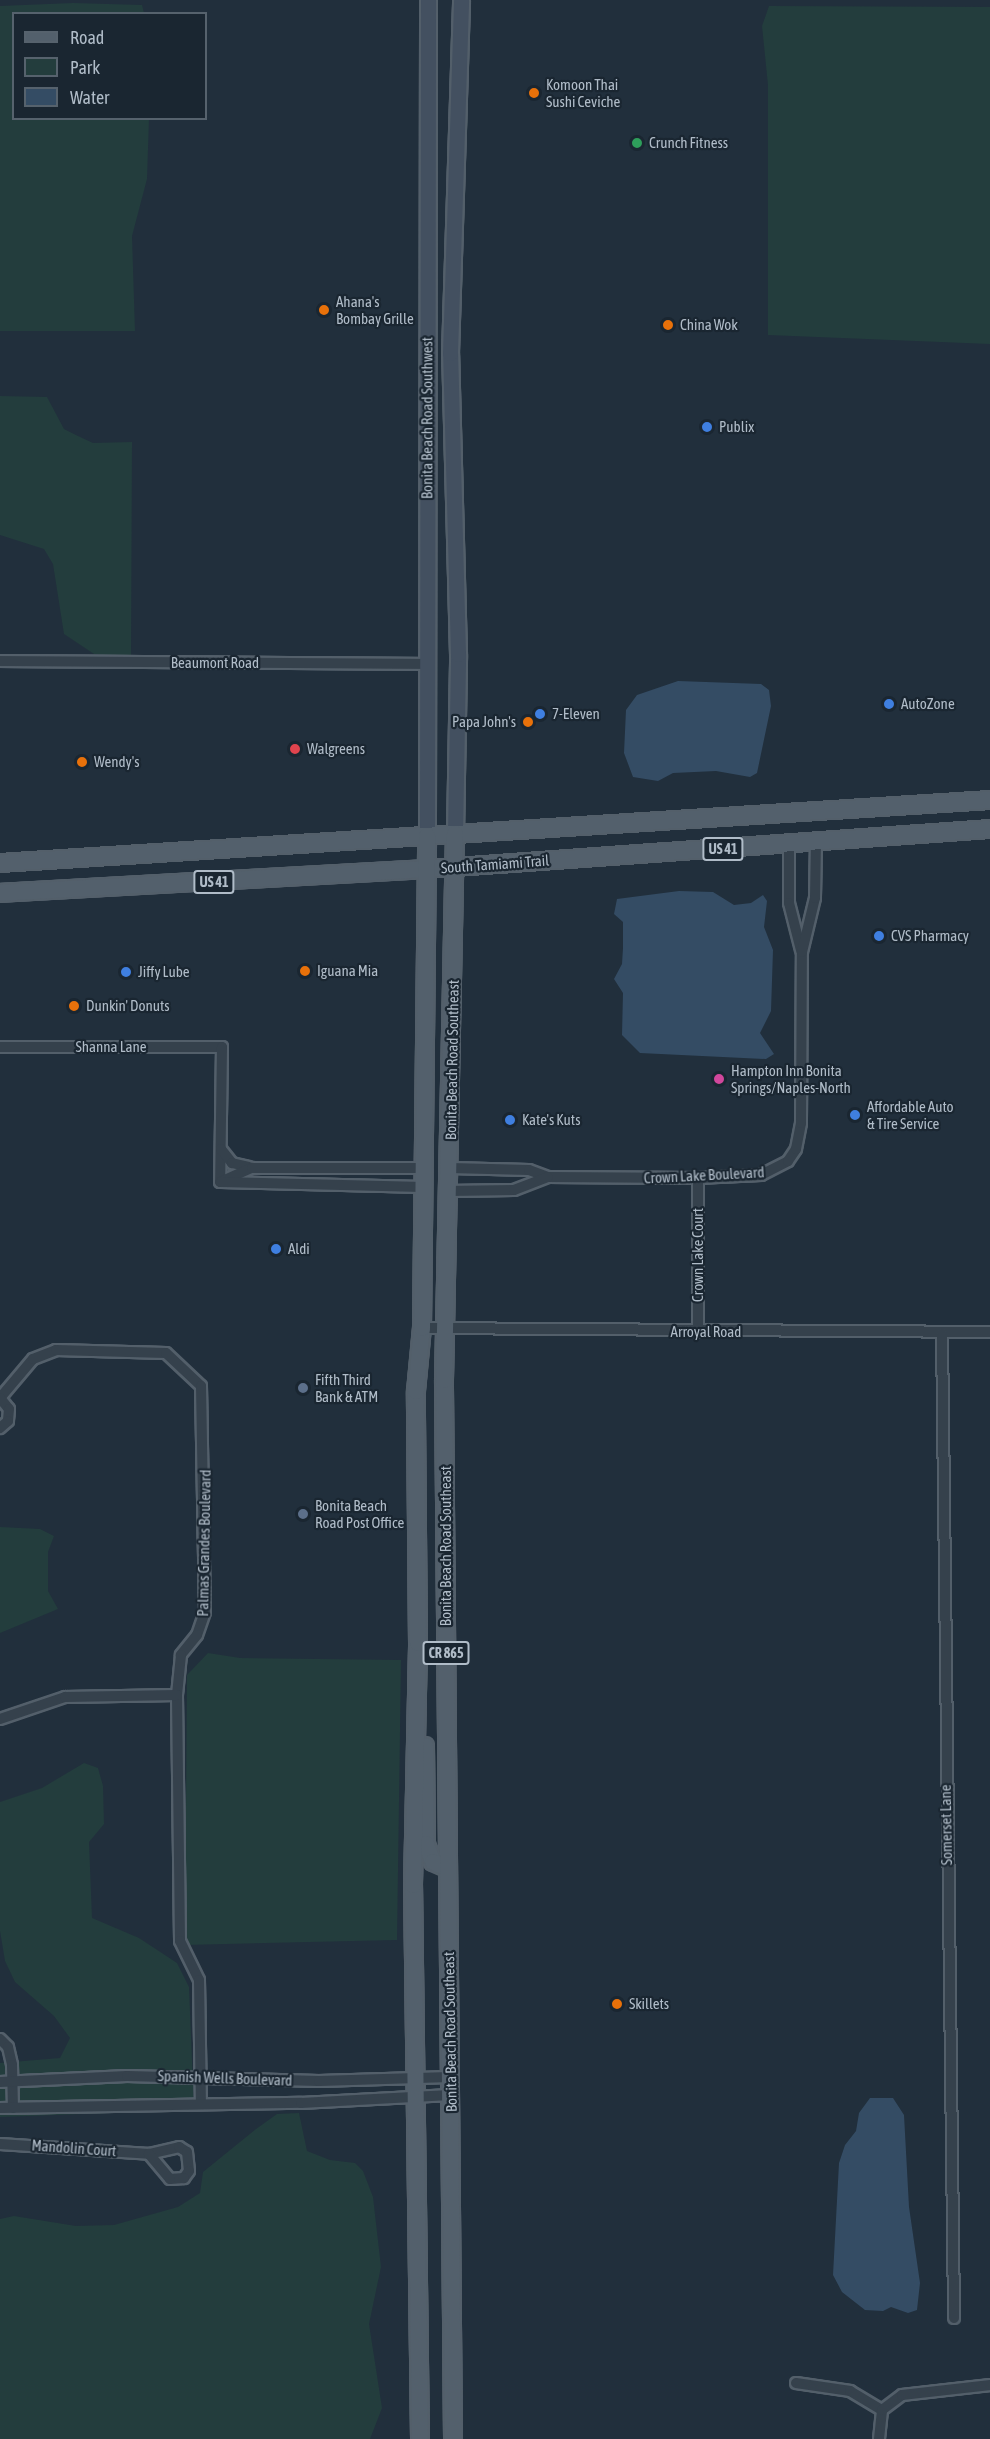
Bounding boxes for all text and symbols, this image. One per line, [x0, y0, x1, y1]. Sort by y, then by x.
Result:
legend [12, 12, 207, 120]
text: Road [70, 27, 104, 48]
text: Park [70, 57, 100, 78]
place label: Komoon Thai Sushi Ceviche [546, 75, 620, 110]
marker: Komoon Thai Sushi Ceviche [527, 86, 541, 100]
text: Water [70, 87, 109, 108]
place label: Crunch Fitness [649, 134, 728, 152]
marker: Crunch Fitness [630, 136, 644, 150]
place label: Ahana's Bombay Grille [336, 292, 414, 327]
marker: Ahana's Bombay Grille [317, 303, 331, 317]
place label: China Wok [680, 316, 738, 334]
marker: China Wok [661, 318, 675, 332]
street label: Bonita Beach Road Southwest [418, 337, 436, 499]
place label: Publix [719, 418, 754, 436]
marker: Publix [700, 420, 714, 434]
street label: Beaumont Road [171, 654, 259, 672]
place label: AutoZone [901, 695, 955, 713]
marker: AutoZone [882, 697, 896, 711]
place label: 7-Eleven [552, 705, 600, 723]
marker: 7-Eleven [533, 707, 547, 721]
place label: Papa John's [452, 713, 516, 731]
marker: Papa John's [521, 715, 535, 729]
place label: Walgreens [307, 740, 365, 758]
marker: Walgreens [288, 742, 302, 756]
place label: Wendy's [94, 753, 140, 771]
marker: Wendy's [75, 755, 89, 769]
road number: US 41 [702, 838, 744, 860]
street label: South Tamiami Trail [440, 851, 550, 877]
road number: US 41 [193, 871, 235, 893]
place label: CVS Pharmacy [891, 927, 969, 945]
marker: CVS Pharmacy [872, 929, 886, 943]
place label: Iguana Mia [317, 962, 378, 980]
place label: Jiffy Lube [138, 963, 190, 981]
marker: Iguana Mia [298, 964, 312, 978]
marker: Jiffy Lube [119, 965, 133, 979]
street label: Bonita Beach Road Southeast [442, 980, 462, 1140]
place label: Dunkin' Donuts [86, 997, 170, 1015]
marker: Dunkin' Donuts [67, 999, 81, 1013]
street label: Shanna Lane [76, 1038, 146, 1056]
place label: Hampton Inn Bonita Springs/Naples-North [731, 1061, 851, 1096]
marker: Hampton Inn Bonita Springs/Naples-North [712, 1072, 726, 1086]
place label: Affordable Auto & Tire Service [867, 1097, 954, 1132]
marker: Affordable Auto & Tire Service [848, 1108, 862, 1122]
place label: Kate's Kuts [522, 1111, 580, 1129]
marker: Kate's Kuts [503, 1113, 517, 1127]
street label: Crown Lake Boulevard [643, 1163, 765, 1187]
street label: Crown Lake Court [689, 1208, 707, 1302]
place label: Aldi [288, 1240, 310, 1258]
marker: Aldi [269, 1242, 283, 1256]
street label: Arroyal Road [671, 1323, 741, 1341]
place label: Fifth Third Bank & ATM [315, 1370, 378, 1405]
marker: Fifth Third Bank & ATM [296, 1381, 310, 1395]
street label: Bonita Beach Road Southeast [437, 1466, 455, 1626]
street label: Palmas Grandes Boulevard [194, 1469, 214, 1617]
place label: Bonita Beach Road Post Office [315, 1496, 404, 1531]
marker: Bonita Beach Road Post Office [296, 1507, 310, 1521]
road number: CR 865 [422, 1642, 470, 1664]
street label: Somerset Lane [936, 1784, 956, 1866]
street label: Bonita Beach Road Southeast [440, 1952, 460, 2112]
place label: Skillets [629, 1995, 669, 2013]
marker: Skillets [610, 1997, 624, 2011]
street label: Spanish Wells Boulevard [157, 2067, 293, 2089]
street label: Mandolin Court [31, 2136, 117, 2160]

